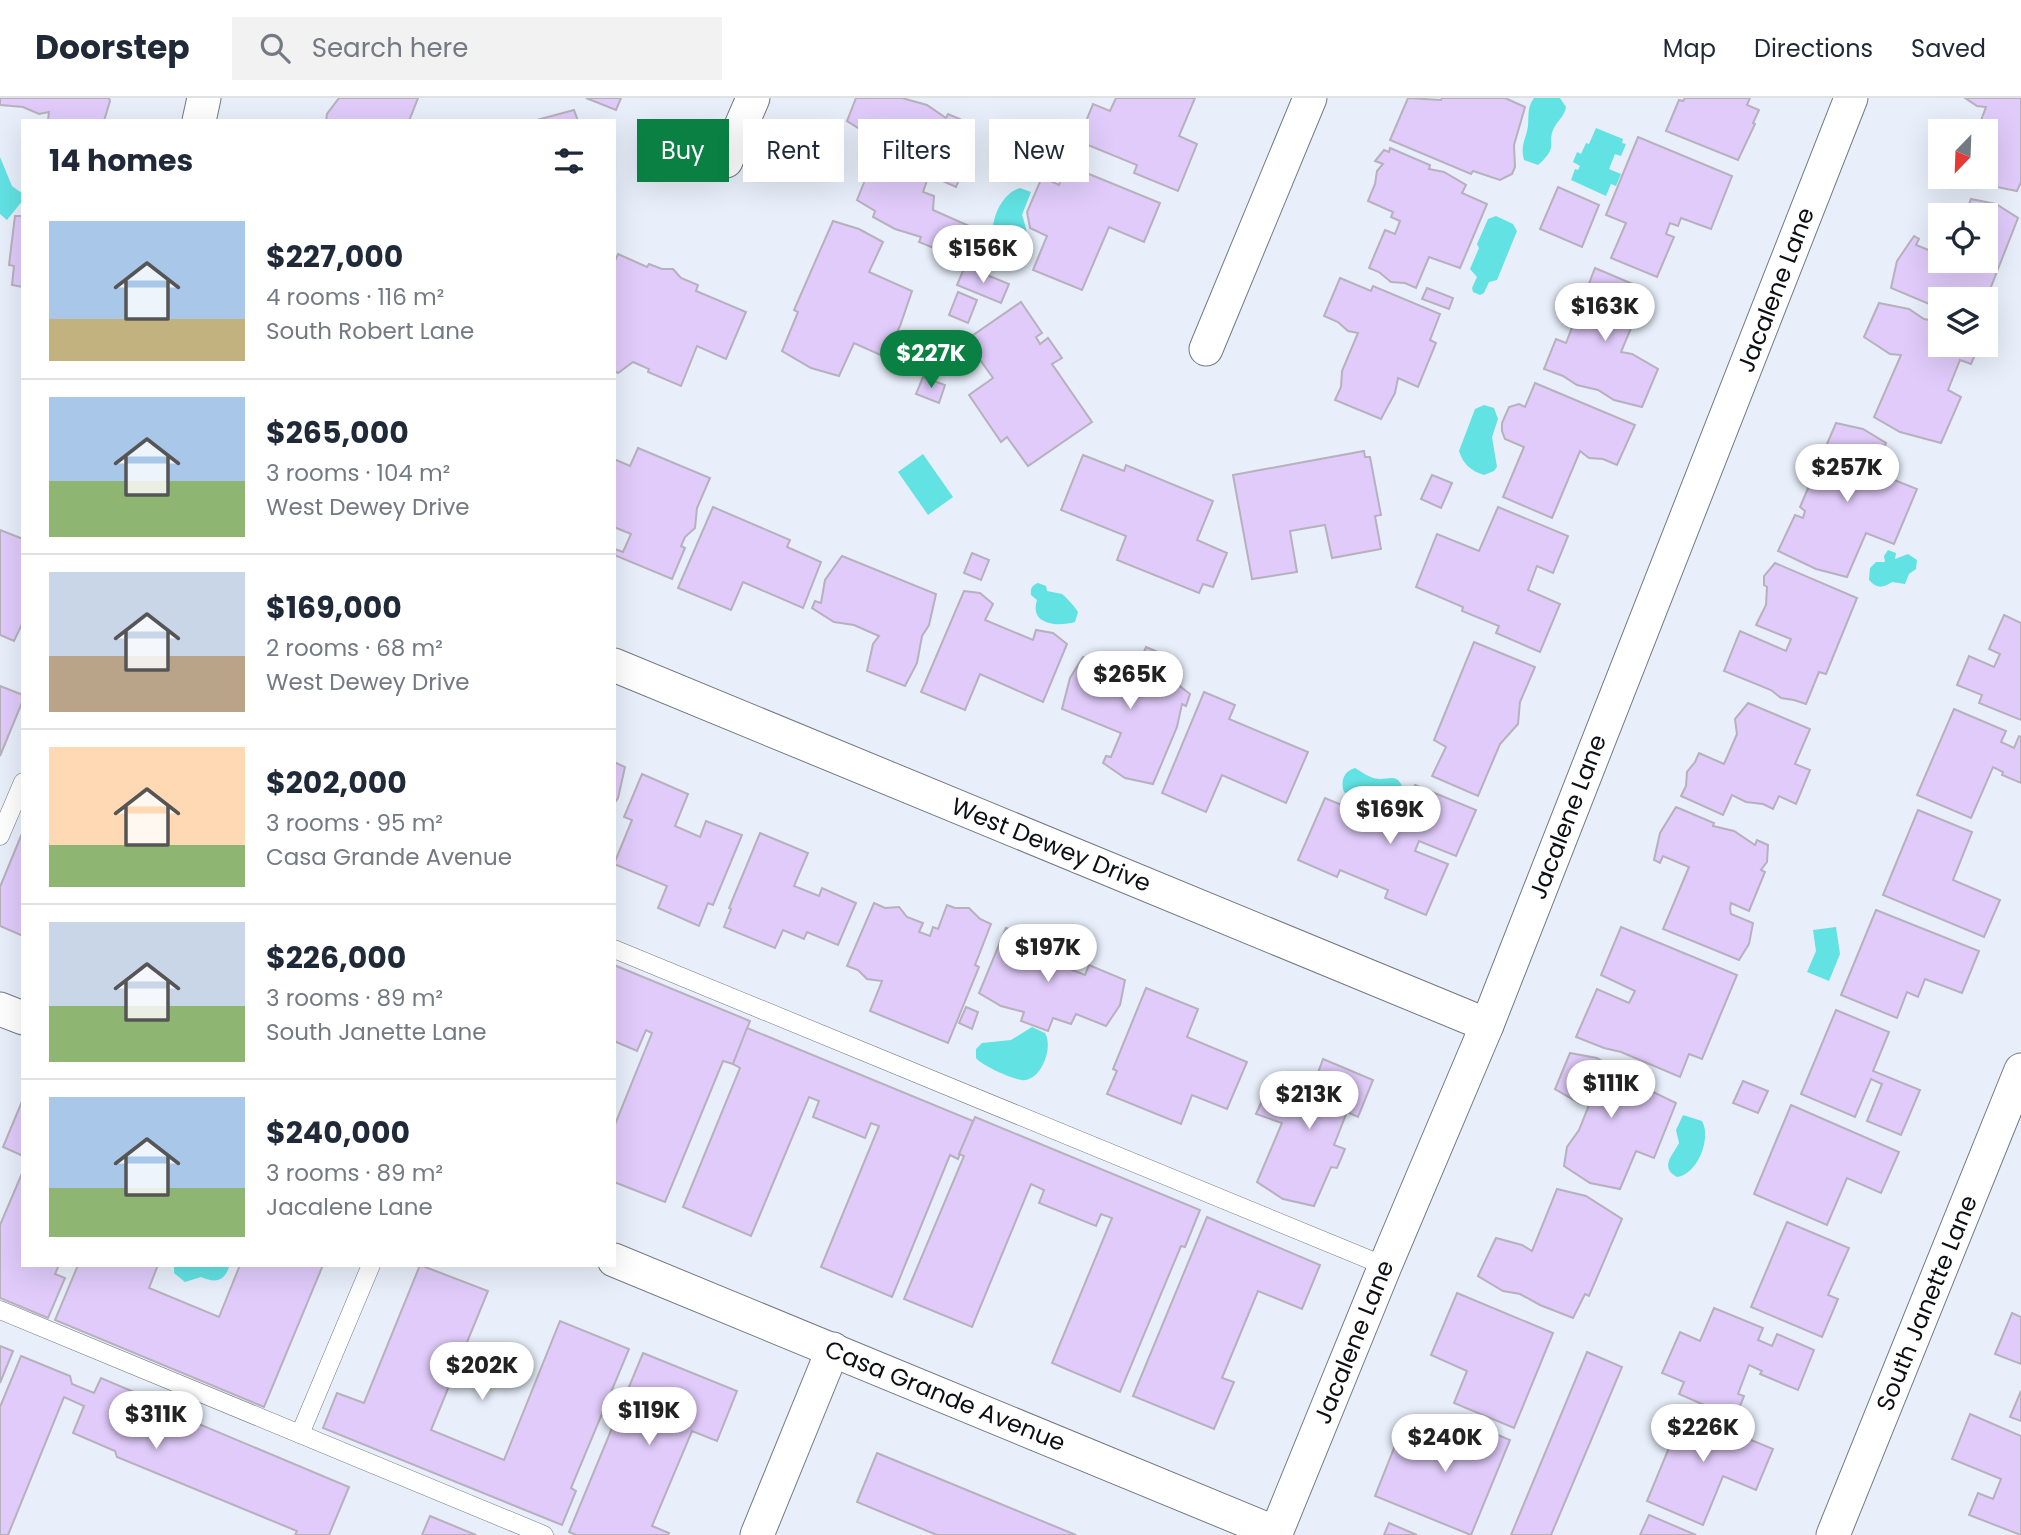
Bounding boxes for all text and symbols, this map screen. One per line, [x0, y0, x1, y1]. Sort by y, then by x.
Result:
search box [232, 17, 722, 80]
text: Doorstep [35, 24, 190, 71]
icon: search [256, 29, 294, 67]
text: Search here [312, 30, 468, 66]
text: Map [1663, 32, 1716, 65]
text: Directions [1754, 32, 1873, 65]
text: Saved [1911, 32, 1986, 65]
chip: Buy [637, 119, 729, 182]
chip: Rent [743, 119, 844, 182]
chip: Filters [858, 119, 975, 182]
chip: New [989, 119, 1089, 182]
north arrow [1928, 119, 1998, 189]
map controls [1928, 119, 1998, 357]
text: 14 homes [49, 139, 193, 182]
icon: filters [550, 142, 588, 180]
street label: Jacalene Lane [1729, 203, 1822, 377]
button: locate [1928, 203, 1998, 273]
pin: $156K [934, 226, 1032, 285]
text: $156K [948, 232, 1018, 264]
text: $227,000 [266, 235, 403, 278]
icon: home [105, 249, 189, 333]
text: 4 rooms · 116 m² [266, 281, 444, 313]
pin: $163K [1556, 284, 1654, 343]
button: layers [1928, 287, 1998, 357]
text: $163K [1571, 290, 1639, 322]
text: South Robert Lane [266, 315, 474, 347]
pin: $227K [882, 330, 980, 390]
text: $227K [896, 337, 966, 369]
text: $265,000 [266, 411, 409, 454]
icon: home [105, 425, 189, 509]
pin: $257K [1798, 444, 1896, 504]
text: $257K [1811, 451, 1883, 483]
text: 3 rooms · 104 m² [266, 457, 450, 489]
text: West Dewey Drive [266, 491, 470, 523]
text: $169,000 [266, 586, 402, 629]
icon: home [105, 600, 189, 684]
text: 2 rooms · 68 m² [266, 632, 443, 664]
pin: $265K [1081, 652, 1179, 711]
text: $265K [1093, 658, 1167, 690]
text: West Dewey Drive [266, 666, 470, 698]
street label: Jacalene Lane [1521, 730, 1614, 904]
text: $202,000 [266, 761, 407, 804]
icon: home [105, 775, 189, 859]
pin: $169K [1341, 786, 1439, 846]
street label: West Dewey Drive [947, 789, 1156, 900]
text: $169K [1356, 793, 1424, 825]
text: 3 rooms · 95 m² [266, 807, 443, 839]
text: Casa Grande Avenue [266, 841, 512, 873]
pin: $197K [999, 924, 1097, 984]
text: $197K [1015, 931, 1081, 963]
text: $226,000 [266, 936, 406, 979]
icon: home [105, 950, 189, 1034]
text: 3 rooms · 89 m² [266, 982, 443, 1014]
text: South Janette Lane [266, 1016, 487, 1048]
pin: $111K [1562, 1060, 1660, 1120]
text: $111K [1582, 1067, 1640, 1099]
pin: $213K [1260, 1072, 1358, 1131]
text: $213K [1276, 1078, 1342, 1110]
text: $240,000 [266, 1111, 410, 1154]
icon: home [105, 1125, 189, 1209]
text: 3 rooms · 89 m² [266, 1157, 443, 1189]
street label: South Janette Lane [1868, 1190, 1985, 1416]
text: Jacalene Lane [266, 1191, 433, 1223]
street label: Jacalene Lane [1306, 1255, 1401, 1429]
street label: Casa Grande Avenue [820, 1332, 1070, 1459]
pin: $202K [433, 1342, 531, 1402]
text: $202K [446, 1349, 518, 1381]
pin: $119K [600, 1388, 698, 1447]
pin: $311K [107, 1392, 205, 1451]
text: $119K [618, 1394, 680, 1426]
text: $311K [125, 1398, 187, 1430]
pin: $226K [1654, 1404, 1752, 1464]
text: $226K [1667, 1411, 1739, 1443]
pin: $240K [1396, 1414, 1494, 1474]
text: $240K [1408, 1421, 1482, 1453]

